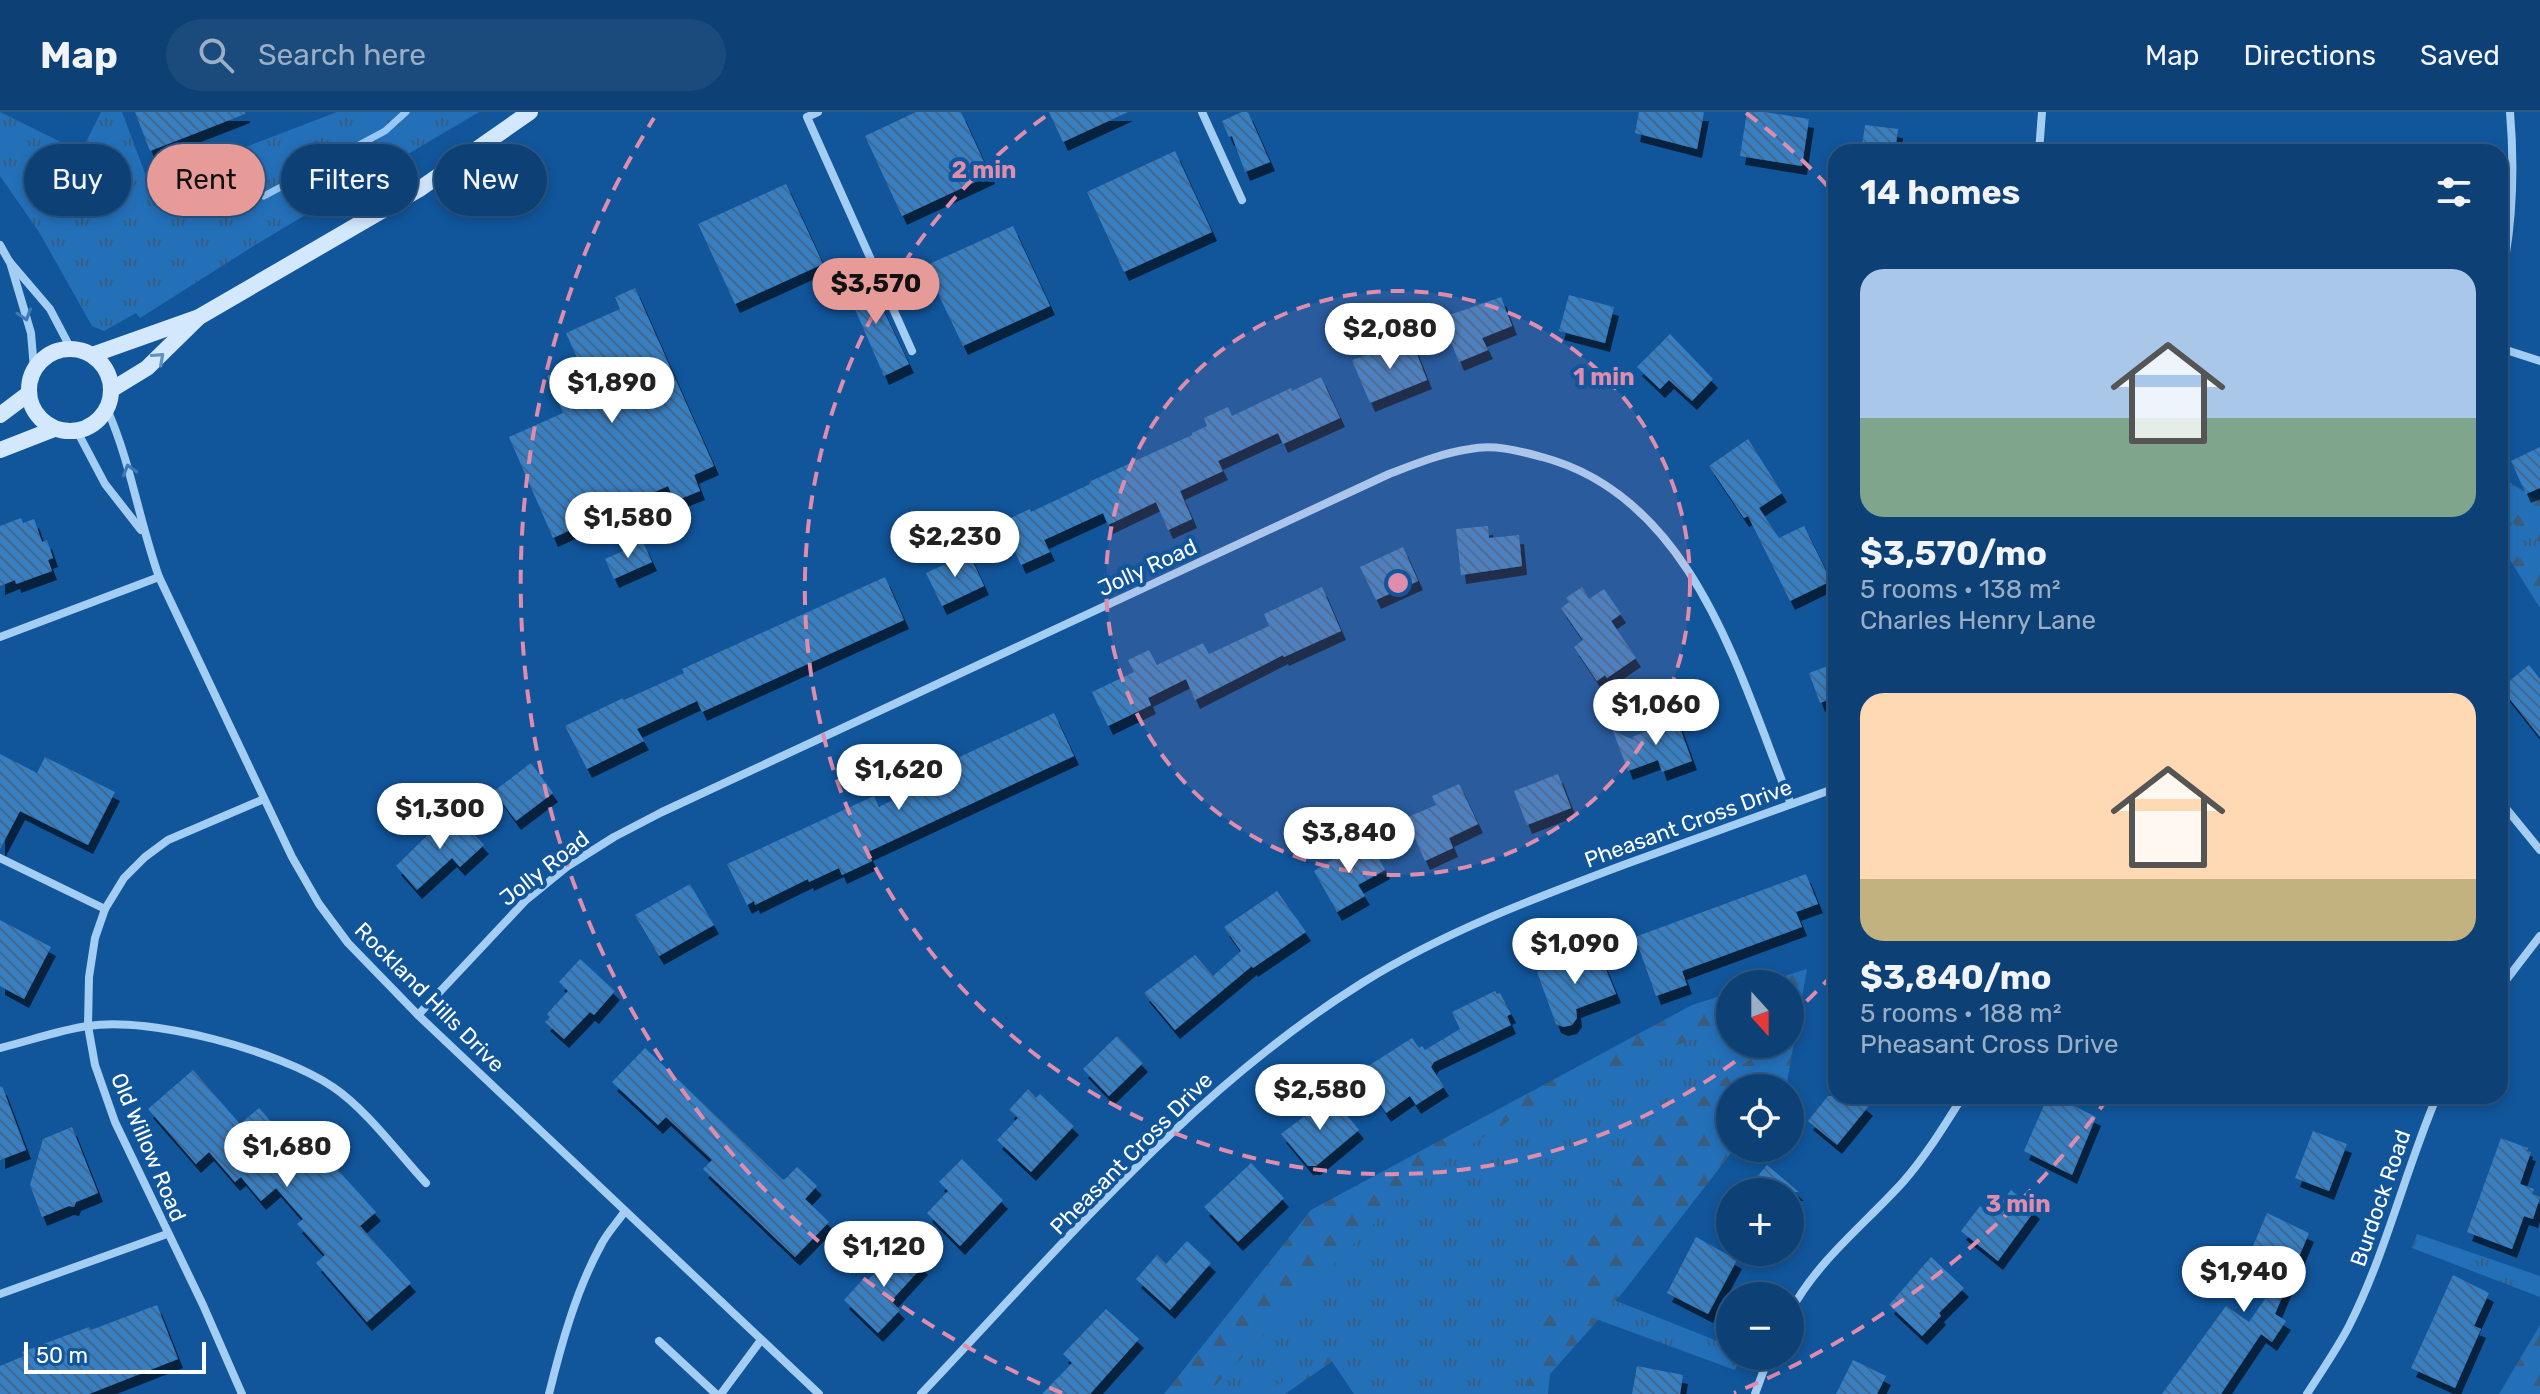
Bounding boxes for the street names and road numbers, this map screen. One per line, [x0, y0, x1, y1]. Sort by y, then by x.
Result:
street label: Jolly Road [1093, 533, 1201, 602]
street label: Pheasant Cross Drive [1581, 773, 1796, 874]
street label: Jolly Road [494, 825, 595, 912]
street label: Rockland Hills Drive [349, 917, 510, 1078]
street label: Pheasant Cross Drive [1044, 1066, 1218, 1240]
street label: Old Willow Road [105, 1069, 192, 1226]
street label: Burdock Road [2344, 1126, 2416, 1270]

